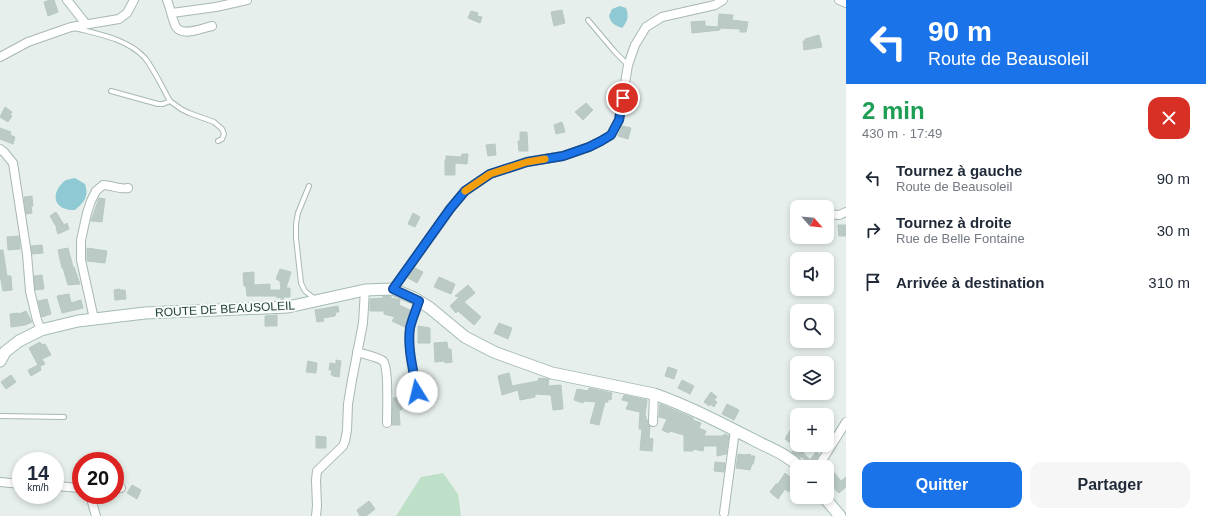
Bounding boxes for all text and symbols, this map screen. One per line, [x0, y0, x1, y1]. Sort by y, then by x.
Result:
icon: left [862, 16, 914, 68]
text: 90 m [928, 16, 992, 47]
text: Route de Beausoleil [928, 49, 1089, 69]
pin [606, 81, 640, 115]
icon: arrive [612, 87, 634, 109]
text: 2 min [862, 97, 925, 124]
button: close [1148, 97, 1190, 139]
text: 430 m · 17:49 [862, 126, 942, 141]
text: Tournez à gauche [896, 162, 1022, 179]
icon: left [862, 167, 884, 189]
text: 90 m [1157, 170, 1190, 187]
text: Route de Beausoleil [896, 179, 1012, 194]
north arrow [790, 200, 834, 244]
map controls [790, 200, 834, 504]
text: Tournez à droite [896, 214, 1012, 231]
icon: right [862, 219, 884, 241]
text: 30 m [1157, 222, 1190, 239]
text: Rue de Belle Fontaine [896, 231, 1025, 246]
button: sound [790, 252, 834, 296]
icon: arrive [862, 271, 884, 293]
text: Arrivée à destination [896, 274, 1044, 291]
text: 310 m [1148, 274, 1190, 291]
street label: ROUTE DE BEAUSOLEIL [155, 298, 296, 320]
button: search [790, 304, 834, 348]
button: layers [790, 356, 834, 400]
position arrow [396, 371, 438, 413]
button: + [790, 408, 834, 452]
speed limit sign: 20 [72, 452, 124, 504]
button: − [790, 460, 834, 504]
text: 14 [27, 462, 49, 484]
button: Quitter [862, 462, 1022, 508]
button: Partager [1030, 462, 1190, 508]
text: km/h [27, 482, 49, 493]

